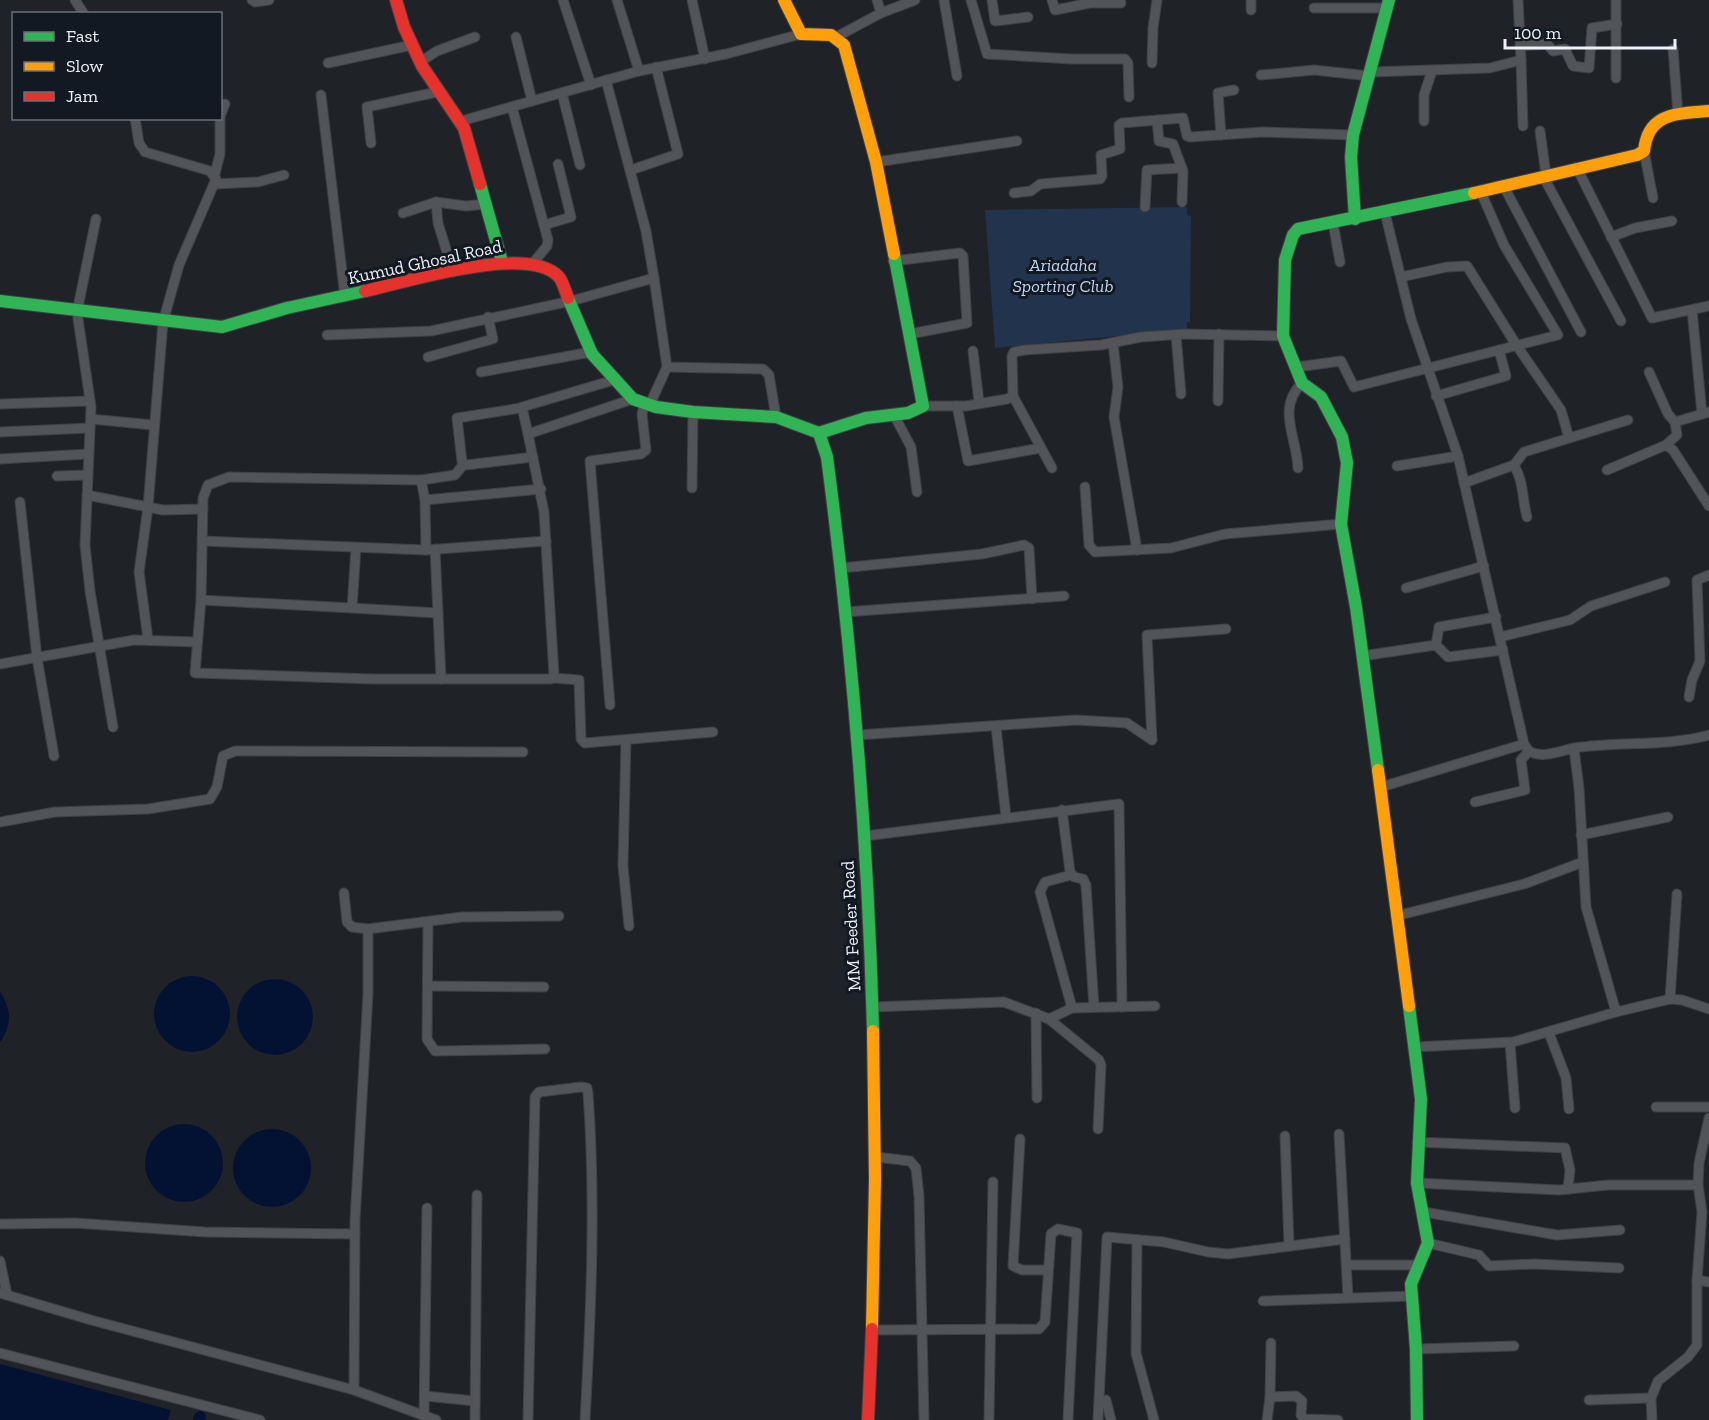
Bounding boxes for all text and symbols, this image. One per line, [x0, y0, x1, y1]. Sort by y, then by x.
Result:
legend [12, 12, 222, 120]
scale bar [1505, 12, 1674, 50]
text: 100 m [1514, 22, 1562, 44]
text: Fast [66, 25, 99, 47]
text: Slow [66, 55, 103, 77]
text: Jam [66, 85, 98, 107]
street label: Kumud Ghosal Road [346, 235, 504, 289]
park label: Ariadaha Sporting Club [1012, 254, 1114, 297]
street label: MM Feeder Road [837, 860, 865, 992]

